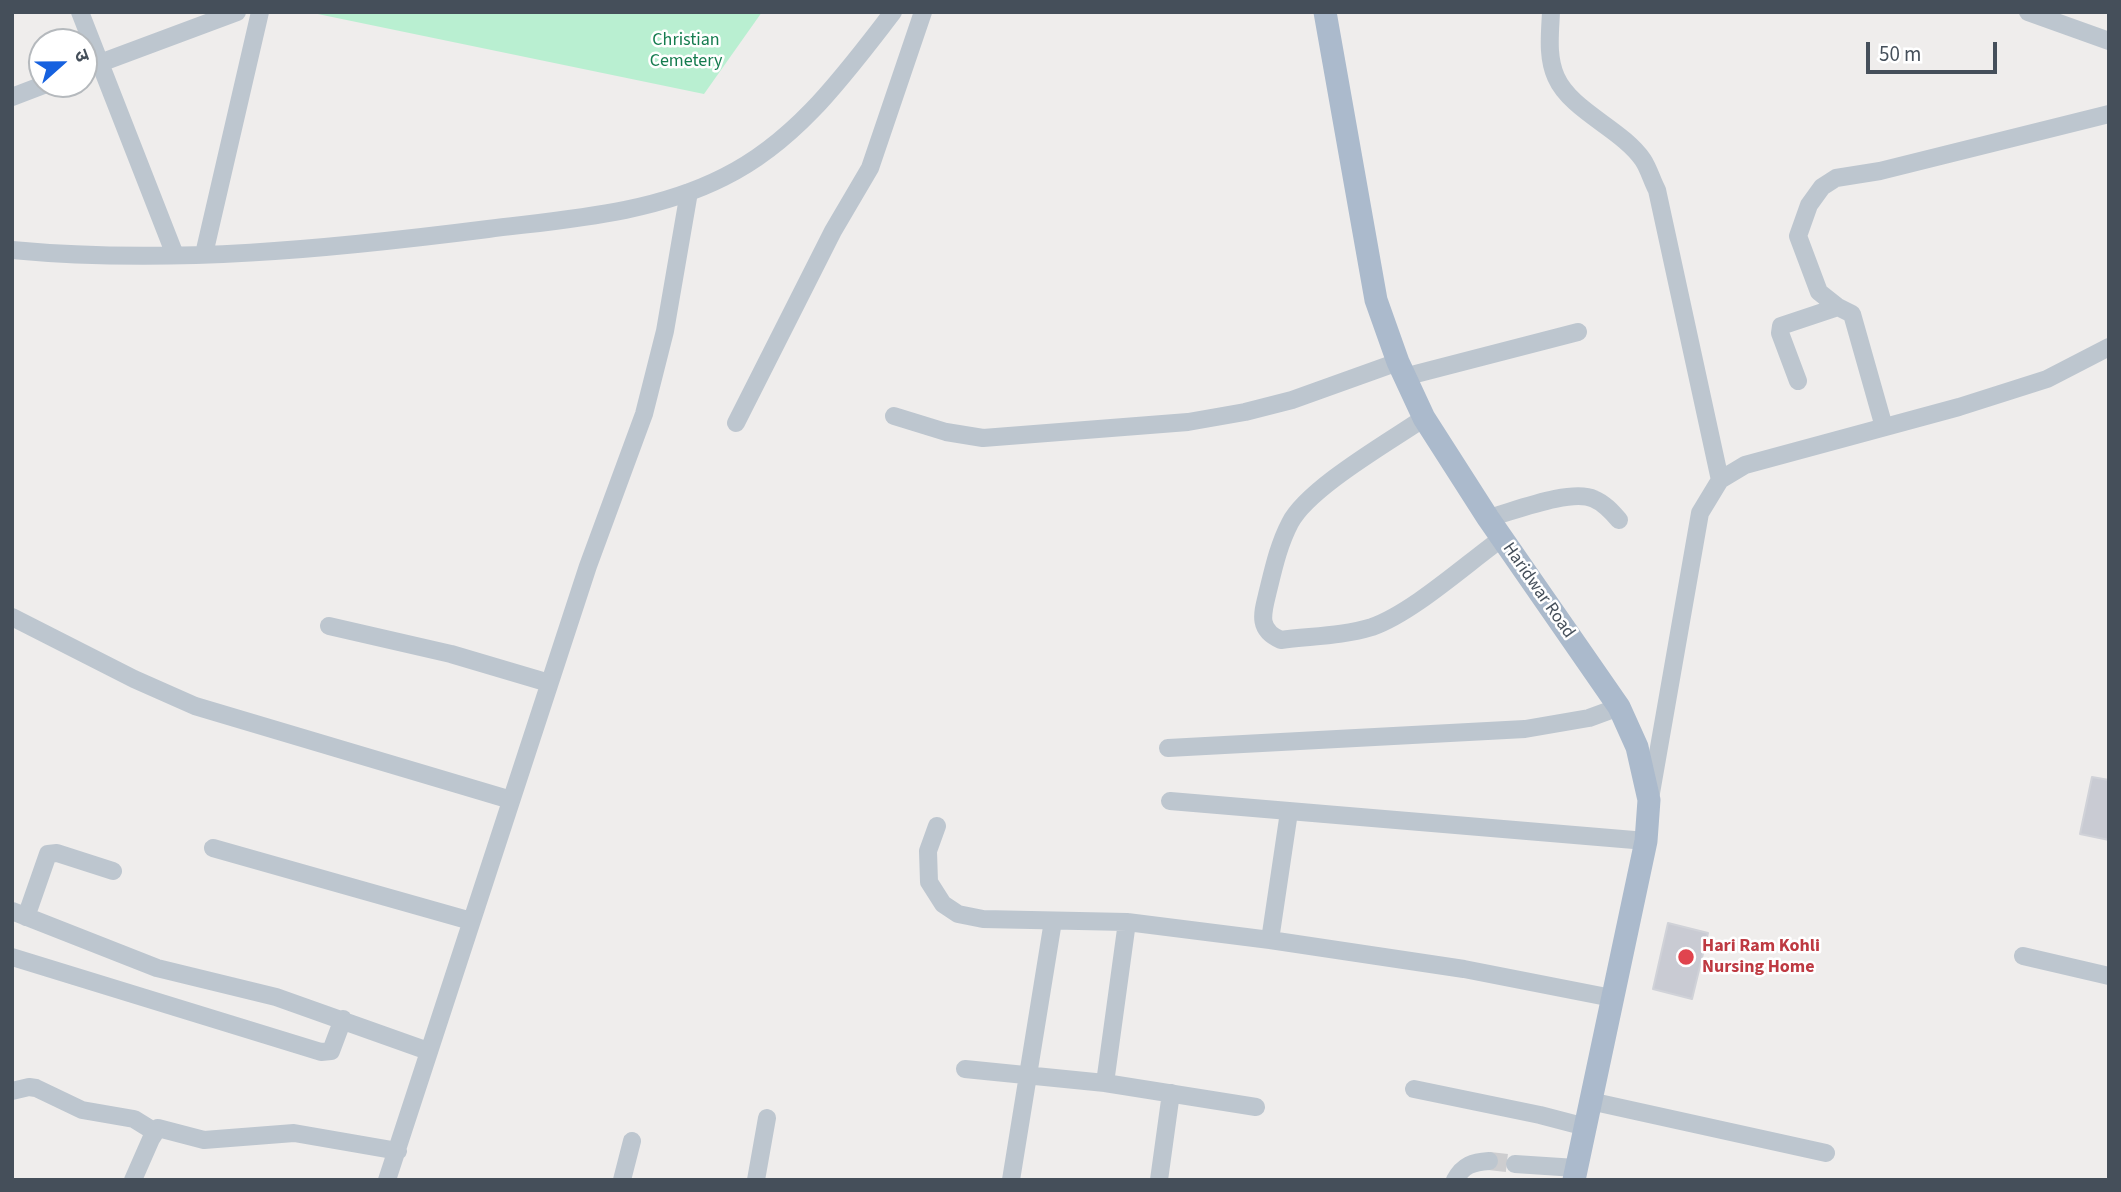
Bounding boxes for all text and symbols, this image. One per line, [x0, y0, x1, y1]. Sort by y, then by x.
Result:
north arrow [28, 28, 98, 98]
scale bar [1869, 28, 2000, 72]
park label: Christian Cemetery [650, 30, 722, 72]
text: 50 m [1879, 39, 1921, 69]
text: उ [67, 46, 96, 66]
street label: Haridwar Road [1497, 539, 1579, 643]
place label: Hari Ram Kohli Nursing Home [1702, 936, 1820, 978]
marker: Hari Ram Kohli Nursing Home [1676, 947, 1696, 967]

